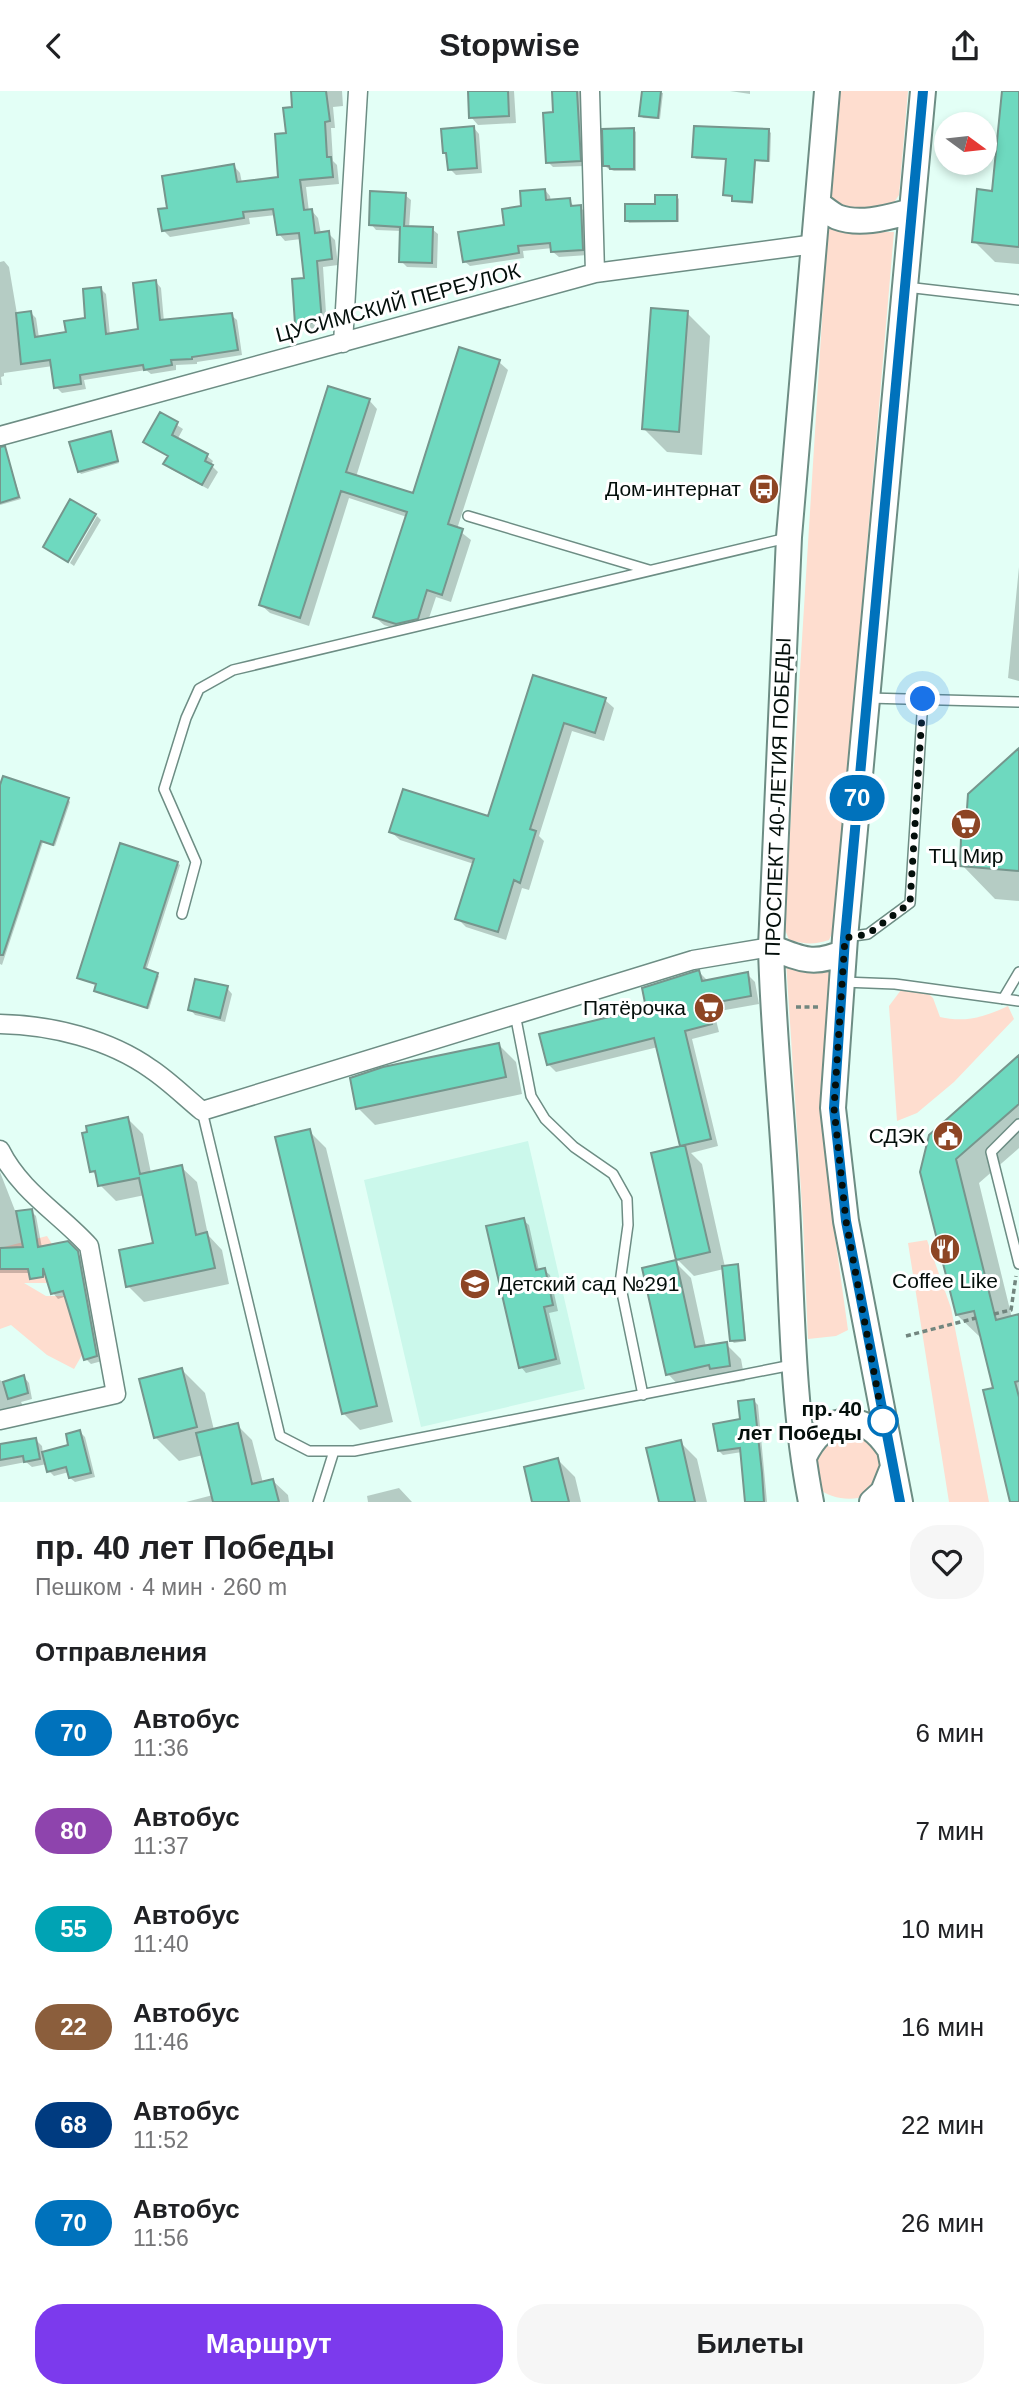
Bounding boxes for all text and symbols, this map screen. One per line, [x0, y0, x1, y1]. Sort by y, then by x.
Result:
icon: back [35, 27, 73, 65]
text: Stopwise [439, 27, 580, 63]
icon: share [946, 27, 984, 65]
north arrow [934, 112, 998, 175]
map controls [934, 112, 997, 175]
street label: ЦУСИМСКИЙ ПЕРЕУЛОК [273, 259, 523, 346]
bus stop icon: Дом-интернат [747, 472, 781, 506]
place label: Дом-интернат [605, 477, 741, 500]
street label: ПРОСПЕКТ 40-ЛЕТИЯ ПОБЕДЫ [760, 637, 795, 957]
your location [905, 681, 940, 716]
line badge: 70 [826, 775, 888, 821]
text: 70 [844, 784, 870, 811]
supermarket icon: ТЦ Мир [949, 807, 983, 841]
place label: ТЦ Мир [928, 844, 1004, 867]
supermarket icon: Пятёрочка [692, 991, 726, 1025]
place label: Пятёрочка [583, 996, 686, 1019]
public building icon: СДЭК [931, 1119, 965, 1153]
place label: СДЭК [869, 1124, 926, 1147]
restaurant icon: Coffee Like [928, 1232, 962, 1266]
school or university icon: Детский сад №291 [458, 1267, 492, 1301]
place label: Coffee Like [892, 1269, 998, 1292]
place label: Детский сад №291 [498, 1272, 679, 1295]
place label: пр. 40 лет Победы [738, 1397, 862, 1444]
marker: пр. 40 лет Победы [868, 1406, 898, 1436]
button: heart [910, 1525, 984, 1599]
text: пр. 40 лет Победы [35, 1529, 335, 1566]
text: Пешком · 4 мин · 260 m [35, 1574, 287, 1600]
text: Отправления [35, 1637, 207, 1667]
text: Автобус [133, 1704, 240, 1734]
text: 6 мин [916, 1718, 984, 1748]
text: 70 [60, 1719, 87, 1746]
text: 11:36 [133, 1735, 189, 1761]
text: Автобус [133, 1802, 240, 1832]
text: 7 мин [916, 1816, 984, 1846]
text: 80 [60, 1817, 87, 1844]
text: 11:37 [133, 1833, 189, 1859]
text: Автобус [133, 1900, 240, 1930]
text: 10 мин [901, 1914, 984, 1944]
text: 55 [60, 1915, 87, 1942]
text: 11:40 [133, 1931, 189, 1957]
text: Автобус [133, 1998, 240, 2028]
text: 16 мин [901, 2012, 984, 2042]
text: 22 [60, 2013, 87, 2040]
text: 11:46 [133, 2029, 189, 2055]
text: Автобус [133, 2096, 240, 2126]
text: 22 мин [901, 2110, 984, 2140]
text: 68 [60, 2111, 87, 2138]
text: 11:52 [133, 2127, 189, 2153]
text: Автобус [133, 2194, 240, 2224]
text: 26 мин [901, 2208, 984, 2238]
text: 70 [60, 2209, 87, 2236]
text: 11:56 [133, 2225, 189, 2251]
button: Маршрут [35, 2304, 503, 2384]
button: Билеты [517, 2304, 984, 2384]

